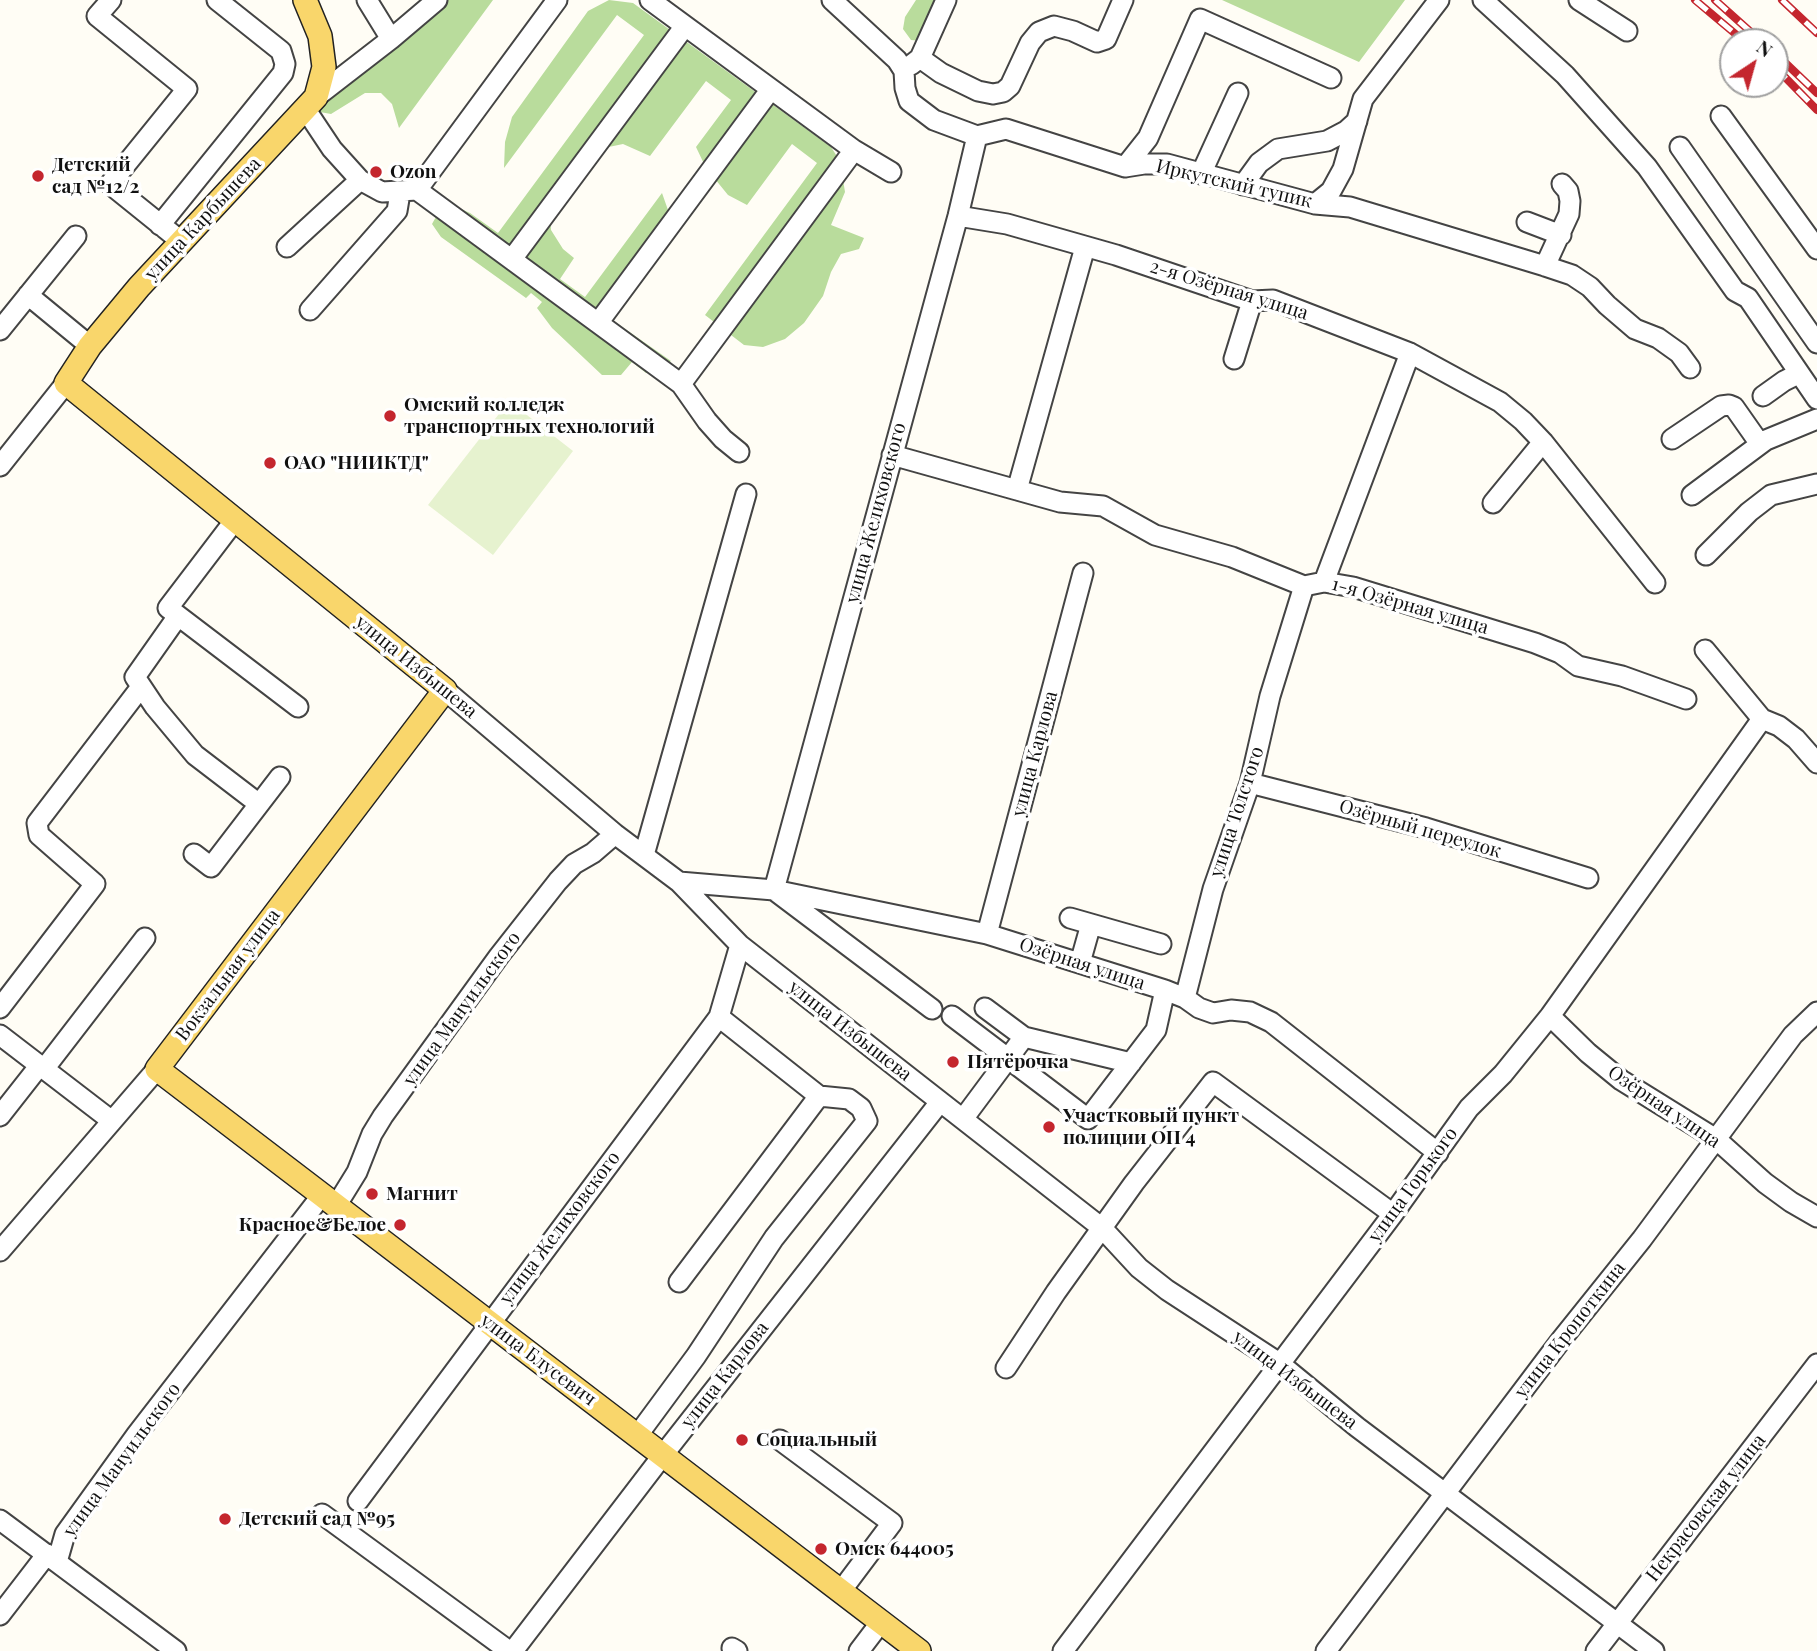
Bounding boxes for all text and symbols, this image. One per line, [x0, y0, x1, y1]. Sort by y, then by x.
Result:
north arrow [1719, 28, 1789, 98]
text: N [1752, 33, 1778, 62]
street label: улица Карбышева [140, 153, 266, 285]
place label: Детский сад №12/2 [52, 154, 139, 198]
street label: Иркутский тупик [1154, 155, 1314, 213]
place label: Ozon [390, 161, 436, 183]
marker: Ozon [368, 164, 384, 180]
marker: Детский сад №12/2 [30, 168, 46, 184]
street label: 2-я Озёрная улица [1147, 255, 1311, 325]
place label: Омский колледж транспортных технологий [404, 394, 655, 438]
marker: Омский колледж транспортных технологий [382, 408, 398, 424]
street label: улица Желиховского [841, 420, 911, 606]
place label: ОАО "НИИКТД" [284, 452, 429, 474]
marker: ОАО "НИИКТД" [262, 455, 278, 471]
street label: 1-я Озёрная улица [1329, 573, 1491, 639]
street label: улица Избышева [350, 611, 482, 723]
street label: улица Карлова [1007, 689, 1063, 819]
street label: улица Толстого [1205, 744, 1269, 880]
street label: Озёрный переулок [1336, 795, 1504, 863]
street label: Вокзальная улица [171, 905, 285, 1045]
street label: улица Мануильского [398, 927, 526, 1091]
street label: Озёрная улица [1016, 933, 1148, 995]
street label: улица Избышева [784, 976, 916, 1086]
place label: Пятёрочка [967, 1051, 1069, 1073]
marker: Пятёрочка [945, 1054, 961, 1070]
street label: Озёрная улица [1603, 1061, 1725, 1153]
place label: Участковый пункт полиции ОП 4 [1063, 1105, 1239, 1149]
marker: Участковый пункт полиции ОП 4 [1041, 1119, 1057, 1135]
street label: улица Горького [1364, 1123, 1462, 1247]
street label: улица Желиховского [495, 1147, 625, 1309]
place label: Магнит [386, 1183, 458, 1205]
marker: Магнит [364, 1186, 380, 1202]
place label: Красное&Белое [239, 1214, 386, 1236]
marker: Красное&Белое [392, 1217, 408, 1233]
street label: улица Кропоткина [1510, 1257, 1630, 1403]
street label: улица Блусевич [476, 1309, 600, 1411]
street label: улица Карлова [676, 1317, 774, 1433]
street label: улица Избышева [1228, 1326, 1362, 1434]
street label: улица Мануильского [58, 1378, 186, 1542]
place label: Социальный [756, 1429, 877, 1451]
street label: Некрасовская улица [1641, 1430, 1771, 1586]
marker: Социальный [734, 1432, 750, 1448]
place label: Детский сад №95 [239, 1508, 395, 1530]
marker: Детский сад №95 [217, 1511, 233, 1527]
place label: Омск 644005 [835, 1538, 954, 1560]
marker: Омск 644005 [813, 1541, 829, 1557]

